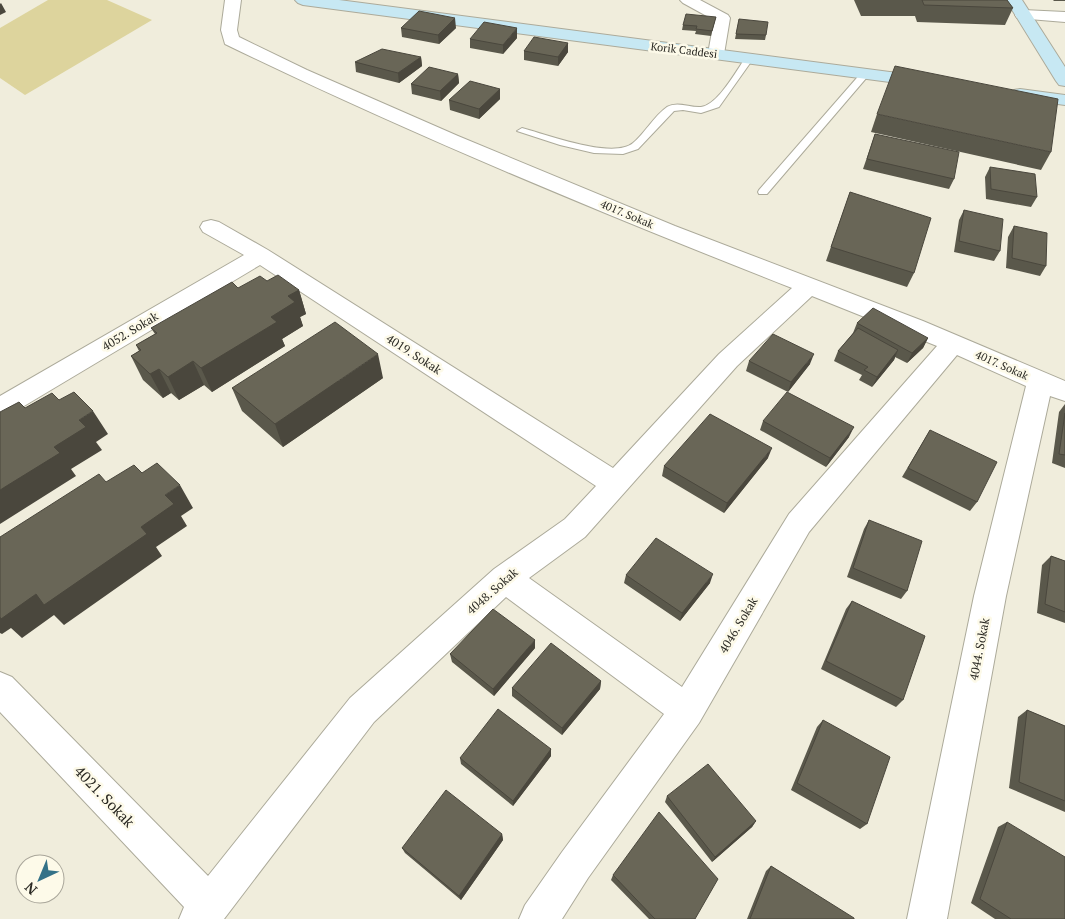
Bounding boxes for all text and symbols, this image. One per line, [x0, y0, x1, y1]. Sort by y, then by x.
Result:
street label: Korik Caddesi [650, 39, 718, 61]
street label: 4017. Sokak [598, 197, 656, 232]
street label: 4052. Sokak [99, 308, 162, 354]
street label: 4019. Sokak [384, 331, 445, 378]
street label: 4017. Sokak [973, 347, 1031, 383]
street label: 4048. Sokak [463, 564, 521, 617]
street label: 4046. Sokak [715, 593, 761, 656]
street label: 4044. Sokak [966, 616, 993, 681]
street label: 4021. Sokak [71, 761, 140, 831]
north arrow [15, 854, 65, 904]
text: N [20, 878, 41, 899]

